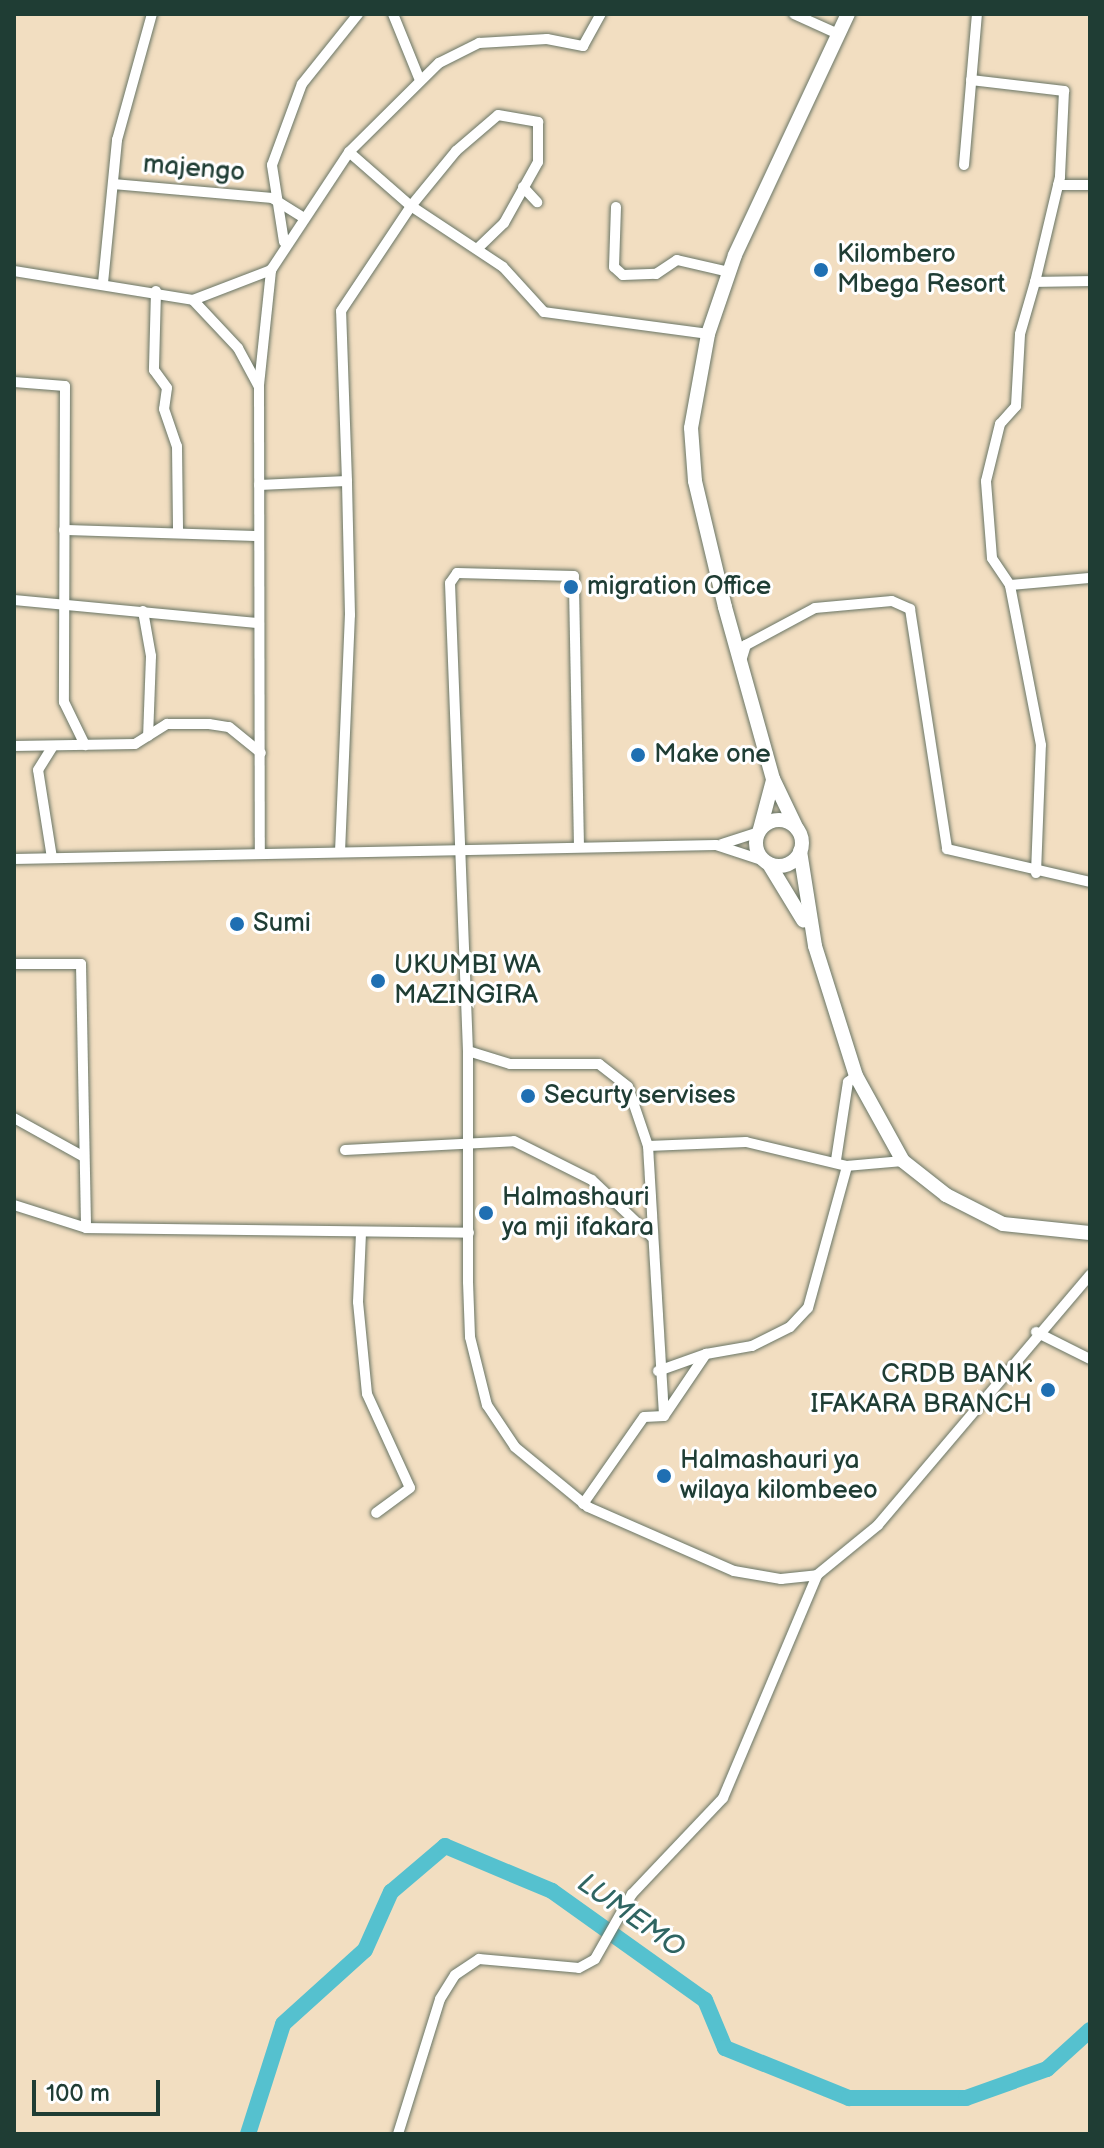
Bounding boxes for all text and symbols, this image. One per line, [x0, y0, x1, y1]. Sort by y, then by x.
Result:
street label: majengo [142, 149, 246, 189]
place label: Kilombero Mbega Resort [837, 239, 1005, 300]
marker: Kilombero Mbega Resort [812, 261, 830, 279]
place label: migration Office [587, 571, 771, 603]
marker: migration Office [562, 578, 580, 596]
place label: Make one [654, 739, 771, 771]
marker: Make one [629, 746, 647, 764]
place label: Sumi [253, 908, 311, 940]
marker: Sumi [228, 915, 246, 933]
place label: UKUMBI WA MAZINGIRA [394, 950, 542, 1012]
marker: UKUMBI WA MAZINGIRA [369, 972, 387, 990]
place label: Securty servises [544, 1080, 737, 1112]
marker: Securty servises [519, 1087, 537, 1105]
place label: Halmashauri ya mji ifakara [502, 1182, 654, 1244]
marker: Halmashauri ya mji ifakara [477, 1204, 495, 1222]
place label: CRDB BANK IFAKARA BRANCH [811, 1359, 1032, 1420]
marker: CRDB BANK IFAKARA BRANCH [1039, 1381, 1057, 1399]
place label: Halmashauri ya wilaya kilombeeo [680, 1445, 878, 1506]
marker: Halmashauri ya wilaya kilombeeo [655, 1467, 673, 1485]
water label: LUMEMO [571, 1867, 691, 1965]
scale bar [36, 2064, 164, 2114]
text: 100 m [46, 2079, 110, 2108]

